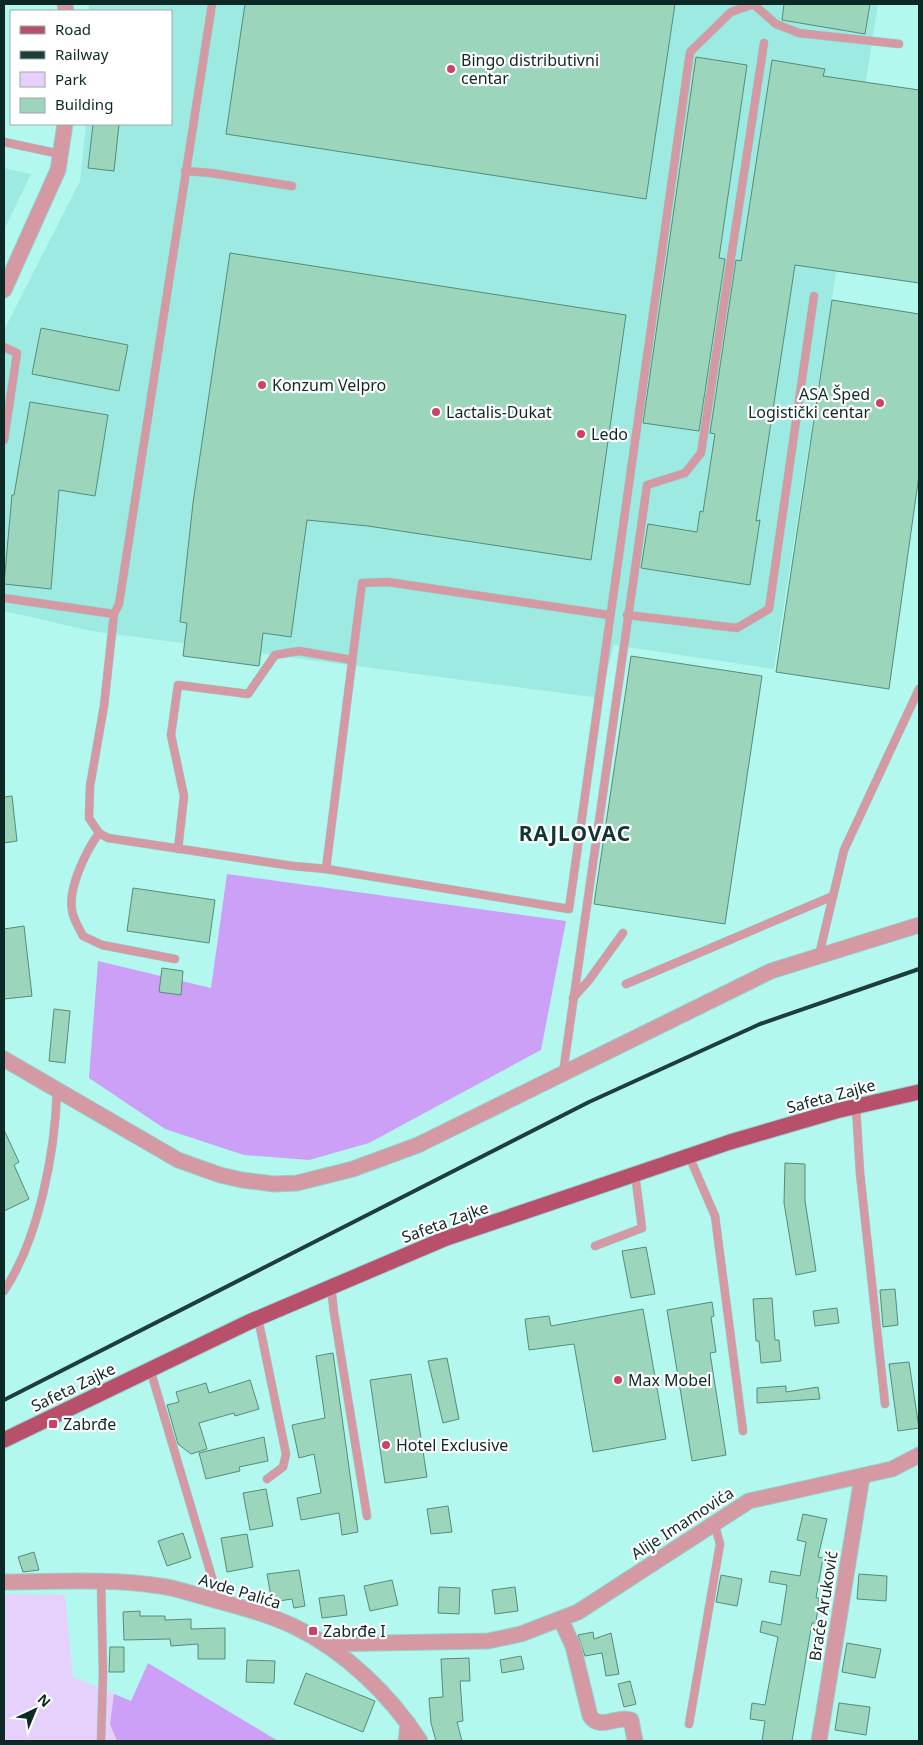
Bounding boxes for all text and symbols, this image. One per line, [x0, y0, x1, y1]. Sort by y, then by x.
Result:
legend [10, 10, 172, 125]
text: Road [55, 19, 91, 39]
text: Railway [55, 44, 109, 64]
place label: Bingo distributivni centar [461, 49, 599, 89]
marker: Bingo distributivni centar [445, 63, 457, 75]
text: Park [55, 69, 87, 89]
text: Building [55, 94, 113, 114]
place label: Konzum Velpro [272, 374, 386, 396]
marker: Konzum Velpro [256, 379, 268, 391]
place label: ASA Šped Logistički centar [748, 383, 870, 423]
marker: ASA Šped Logistički centar [874, 397, 886, 409]
place label: Lactalis-Dukat [446, 401, 552, 423]
marker: Lactalis-Dukat [430, 406, 442, 418]
place label: Ledo [591, 423, 628, 445]
marker: Ledo [575, 428, 587, 440]
district label: RAJLOVAC [519, 819, 631, 847]
street label: Safeta Zajke [784, 1074, 878, 1118]
street label: Safeta Zajke [398, 1196, 492, 1248]
street label: Safeta Zajke [27, 1357, 119, 1417]
place label: Max Mobel [628, 1369, 711, 1391]
marker: Max Mobel [612, 1374, 624, 1386]
place label: Zabrđe [63, 1413, 116, 1435]
marker: Zabrđe [47, 1418, 59, 1430]
place label: Hotel Exclusive [396, 1434, 508, 1456]
marker: Hotel Exclusive [380, 1439, 392, 1451]
street label: Alije Imamovića [626, 1482, 738, 1564]
street label: Braće Aruković [803, 1549, 843, 1663]
street label: Avde Palića [196, 1568, 284, 1614]
place label: Zabrđe I [323, 1620, 386, 1642]
marker: Zabrđe I [307, 1625, 319, 1637]
north arrow [10, 1685, 60, 1735]
text: N [34, 1689, 55, 1711]

